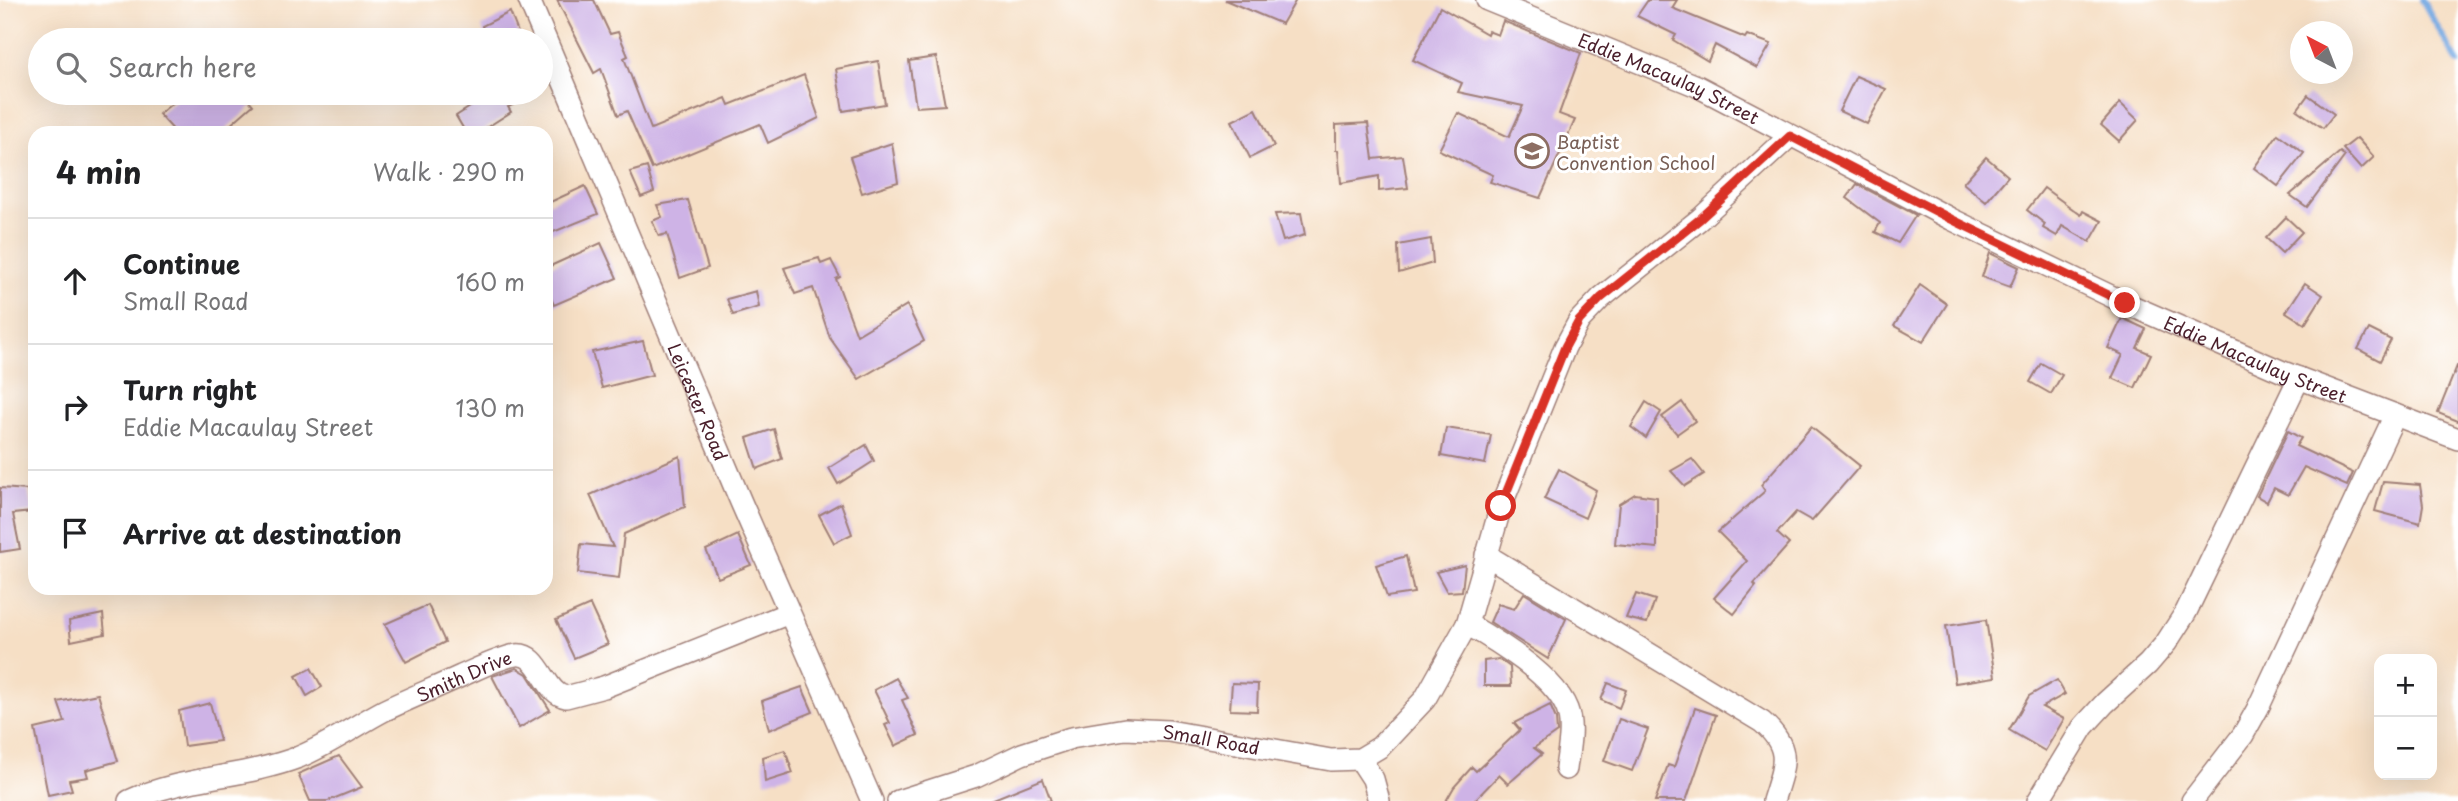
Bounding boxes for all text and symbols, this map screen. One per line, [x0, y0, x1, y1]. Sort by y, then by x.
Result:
north arrow [2290, 21, 2353, 84]
street label: Eddie Macaulay Street [1574, 25, 1764, 130]
search box [28, 28, 553, 105]
text: Search here [108, 47, 257, 86]
icon: search [52, 48, 90, 86]
place label: Baptist Convention School [1556, 128, 1715, 176]
school or university icon: Baptist Convention School [1513, 132, 1551, 170]
text: 4 min [56, 149, 142, 194]
text: Walk · 290 m [373, 154, 525, 189]
text: Continue [123, 244, 240, 283]
icon: ahead [56, 262, 94, 300]
text: 160 m [456, 264, 525, 299]
text: Small Road [123, 283, 249, 318]
route end [2109, 287, 2140, 318]
street label: Eddie Macaulay Street [2160, 308, 2351, 409]
street label: Leicester Road [662, 339, 735, 465]
text: Turn right [123, 370, 257, 409]
icon: right [56, 388, 94, 426]
text: 130 m [455, 390, 525, 425]
text: Eddie Macaulay Street [123, 409, 373, 444]
route start [1485, 490, 1516, 521]
icon: arrive [56, 514, 94, 552]
text: Arrive at destination [123, 514, 402, 553]
street label: Smith Drive [412, 643, 515, 708]
map controls [2374, 654, 2437, 780]
button: + [2374, 654, 2437, 717]
street label: Small Road [1162, 717, 1262, 760]
button: − [2374, 717, 2437, 780]

